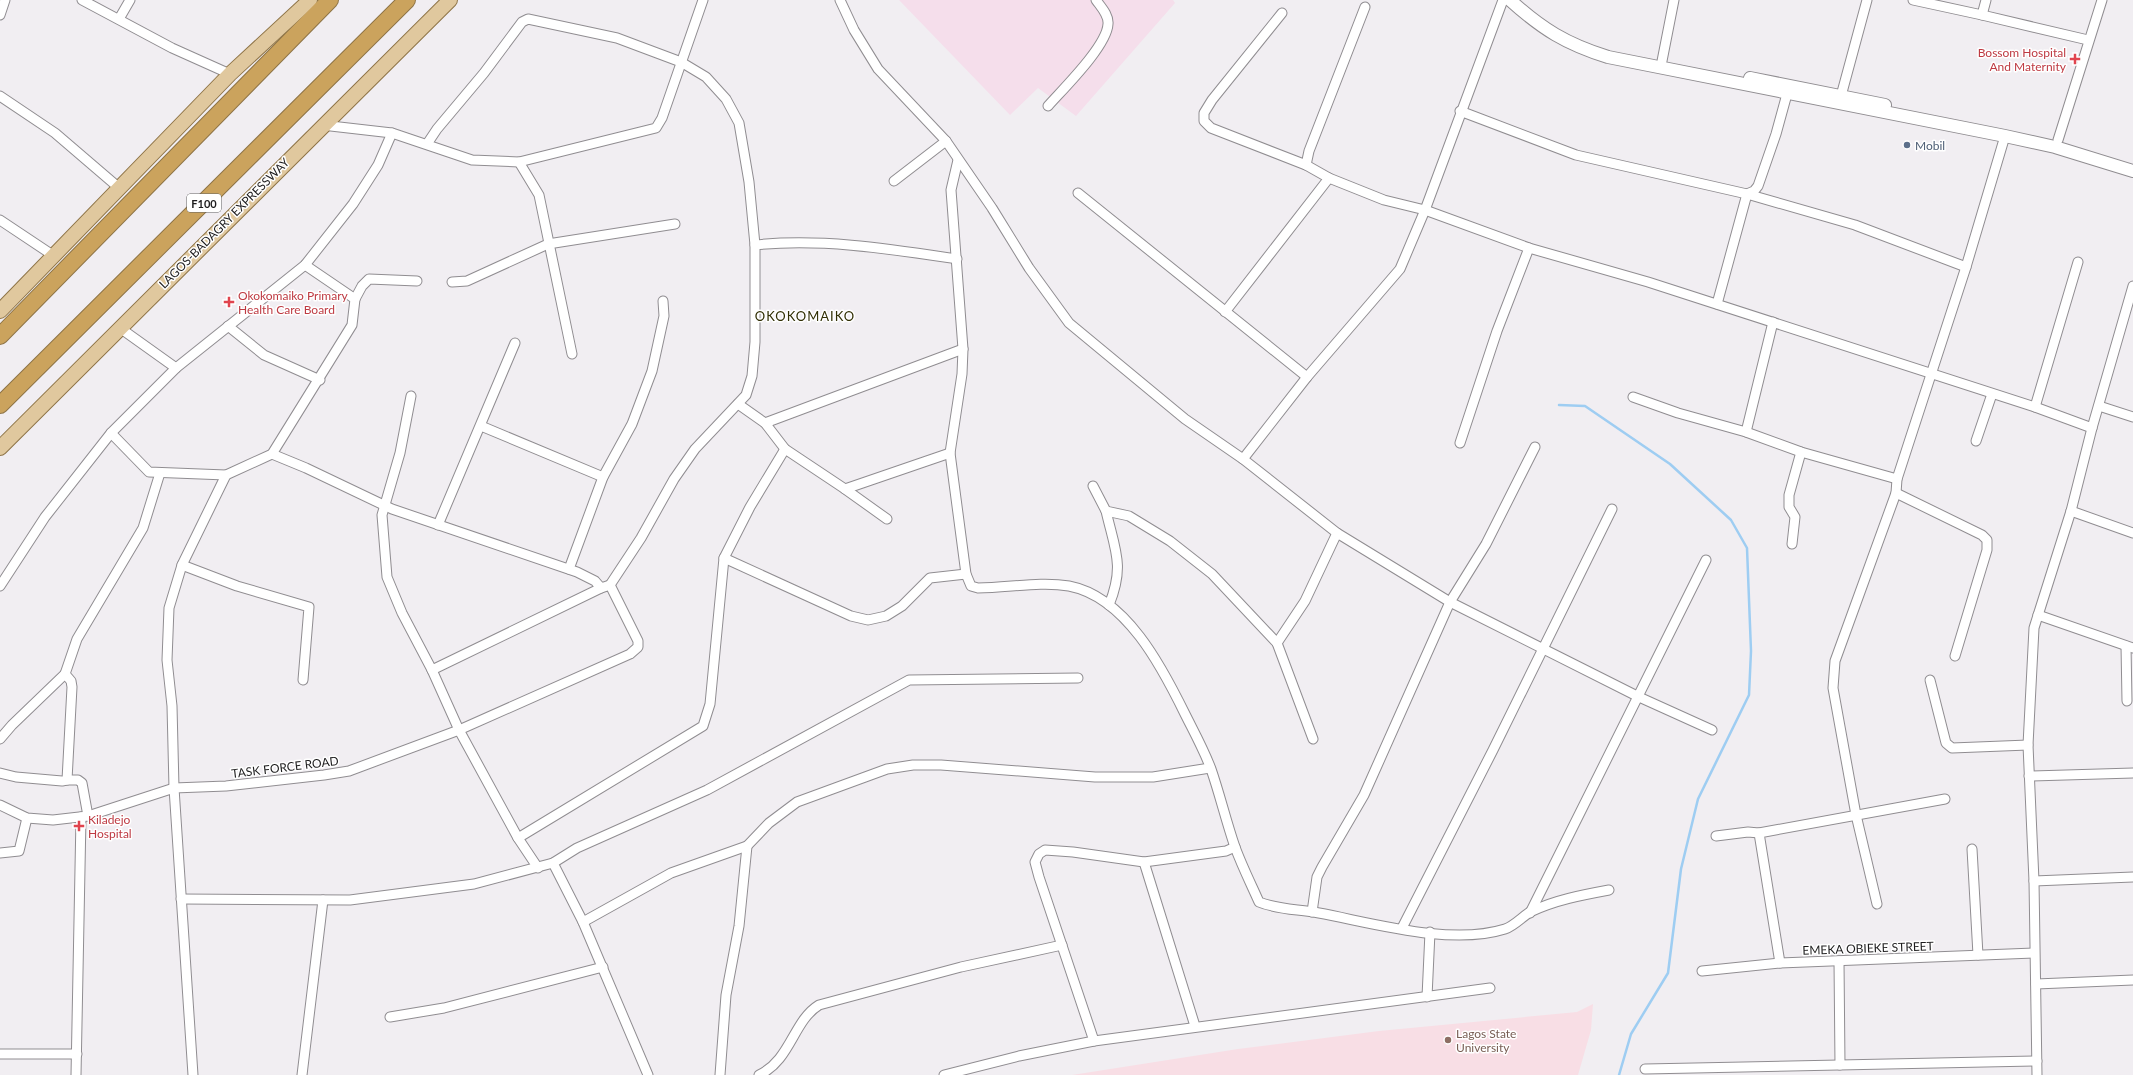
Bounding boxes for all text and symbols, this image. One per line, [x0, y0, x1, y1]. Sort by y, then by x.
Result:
place label: Bossom Hospital And Maternity [1978, 45, 2067, 74]
marker: Bossom Hospital And Maternity [2069, 53, 2081, 65]
place label: Mobil [1915, 138, 1945, 153]
marker: Mobil [1902, 140, 1912, 150]
street label: LAGOS-BADAGRY EXPRESSWAY [156, 154, 293, 291]
road number: F100 [187, 194, 221, 212]
place label: Okokomaiko Primary Health Care Board [238, 288, 348, 317]
marker: Okokomaiko Primary Health Care Board [223, 296, 235, 308]
district label: OKOKOMAIKO [755, 308, 855, 324]
street label: TASK FORCE ROAD [231, 753, 339, 781]
place label: Kiladejo Hospital [88, 812, 132, 841]
marker: Kiladejo Hospital [73, 820, 85, 832]
street label: EMEKA OBIEKE STREET [1802, 938, 1934, 958]
place label: Lagos State University [1456, 1026, 1516, 1055]
marker: Lagos State University [1443, 1035, 1453, 1045]

